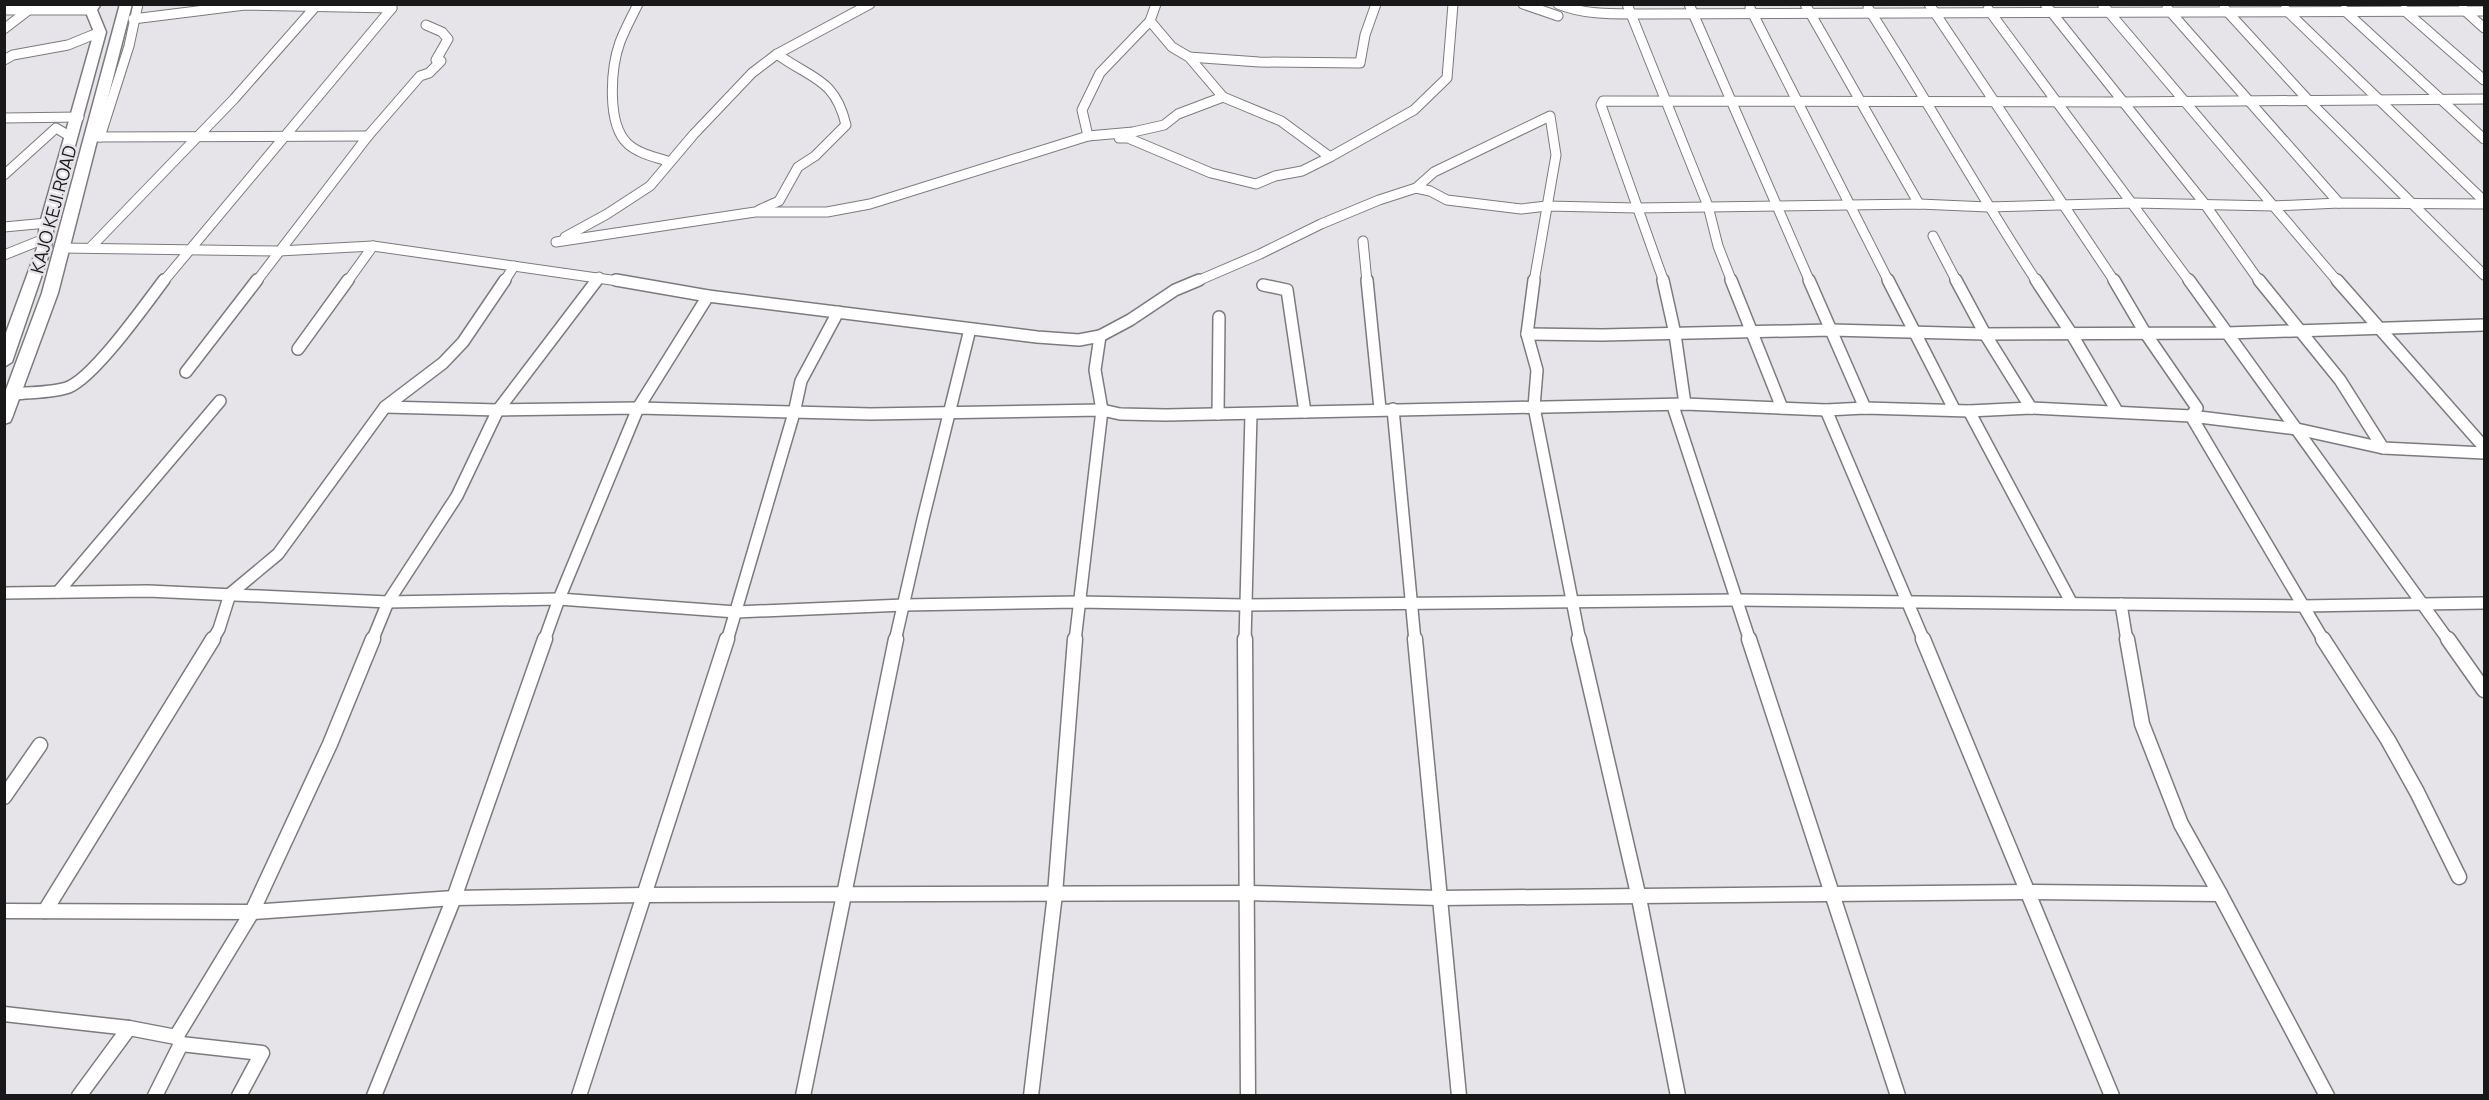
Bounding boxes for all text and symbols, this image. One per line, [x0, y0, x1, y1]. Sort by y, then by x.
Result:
street label: KAJO KEJI ROAD [24, 142, 82, 276]

